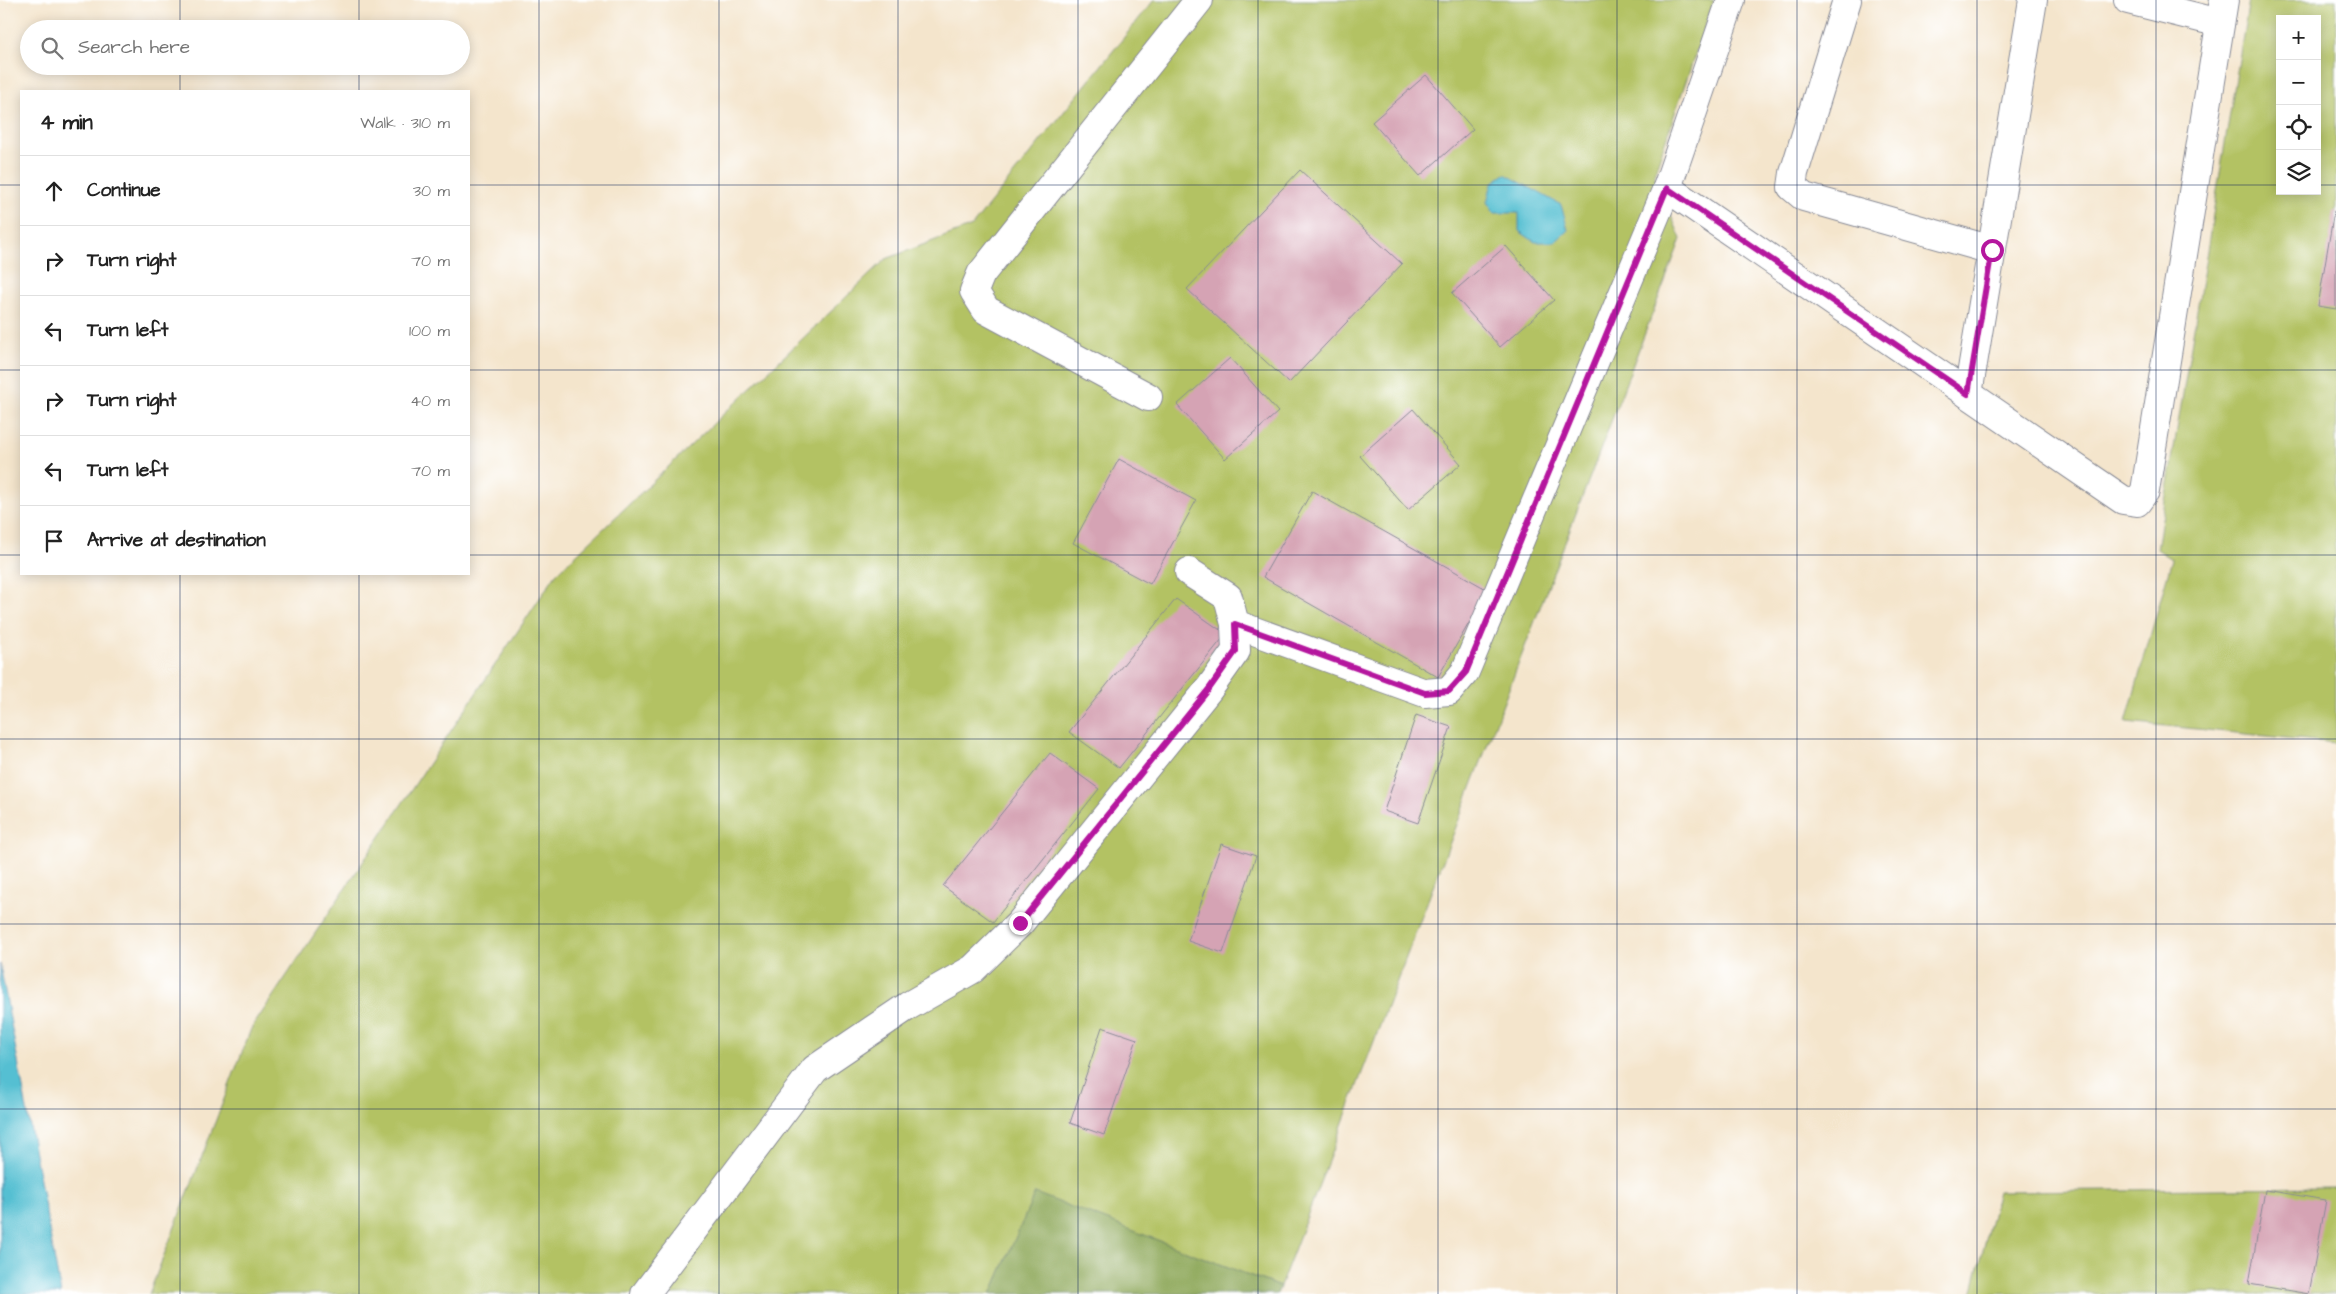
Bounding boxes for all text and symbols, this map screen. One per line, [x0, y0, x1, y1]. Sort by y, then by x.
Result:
map controls [2276, 15, 2321, 195]
button: + [2276, 15, 2321, 60]
search box [20, 20, 470, 75]
icon: search [38, 34, 66, 62]
text: Search here [78, 34, 190, 61]
button: − [2276, 60, 2321, 105]
button: locate [2276, 105, 2321, 150]
text: 4 min [40, 108, 93, 137]
text: Walk · 310 m [360, 112, 450, 134]
button: layers [2276, 150, 2321, 195]
icon: ahead [40, 177, 68, 205]
text: Continue [87, 177, 161, 204]
text: 30 m [413, 180, 450, 202]
route start [1981, 239, 2004, 262]
icon: right [40, 247, 68, 275]
text: Turn right [87, 247, 176, 274]
text: 70 m [411, 250, 450, 272]
icon: left [40, 317, 68, 345]
text: Turn left [87, 317, 168, 344]
text: 100 m [409, 320, 450, 342]
icon: right [40, 387, 68, 415]
text: Turn right [87, 387, 176, 414]
text: 40 m [410, 390, 450, 412]
icon: left [40, 457, 68, 485]
text: Turn left [87, 457, 168, 484]
text: 70 m [411, 460, 450, 482]
icon: arrive [40, 527, 68, 555]
text: Arrive at destination [87, 527, 266, 554]
route end [1009, 912, 1032, 935]

